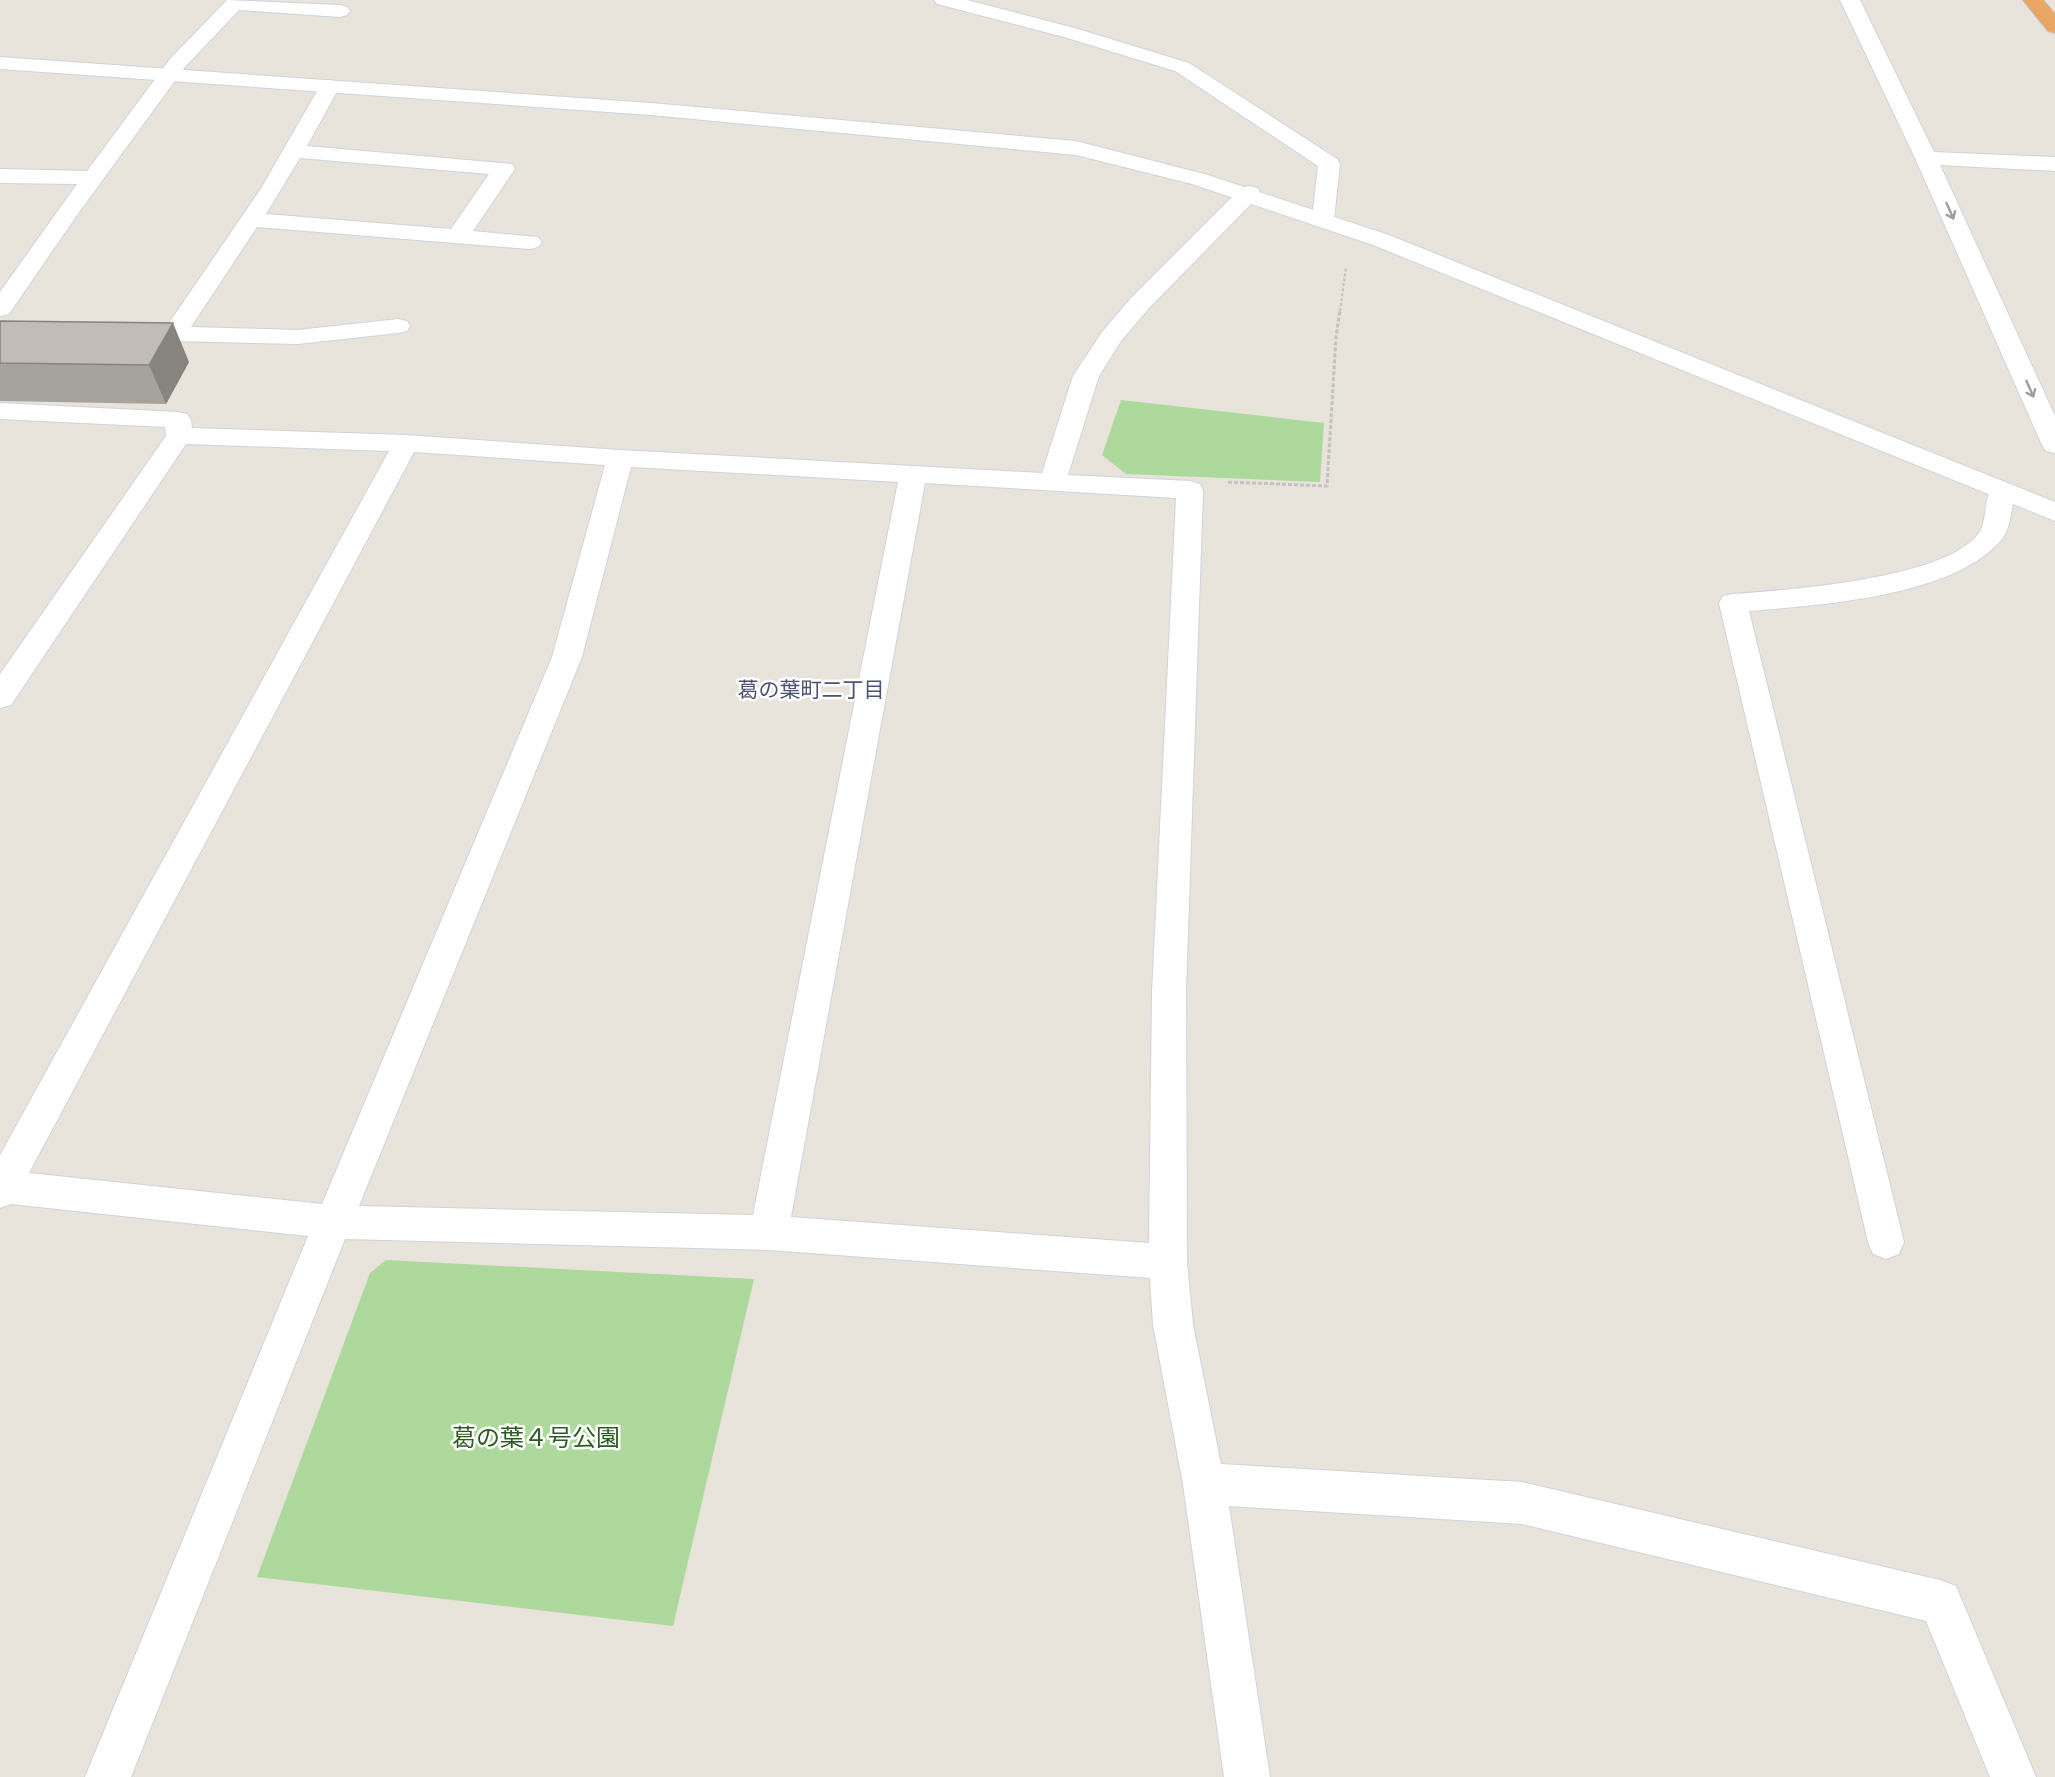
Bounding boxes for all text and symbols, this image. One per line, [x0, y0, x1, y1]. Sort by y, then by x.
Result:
one-way arrow [1945, 201, 1956, 219]
one-way arrow [2024, 379, 2036, 397]
district label: 葛の葉町二丁目 [738, 678, 885, 701]
park label: 葛の葉４号公園 [452, 1424, 620, 1451]

